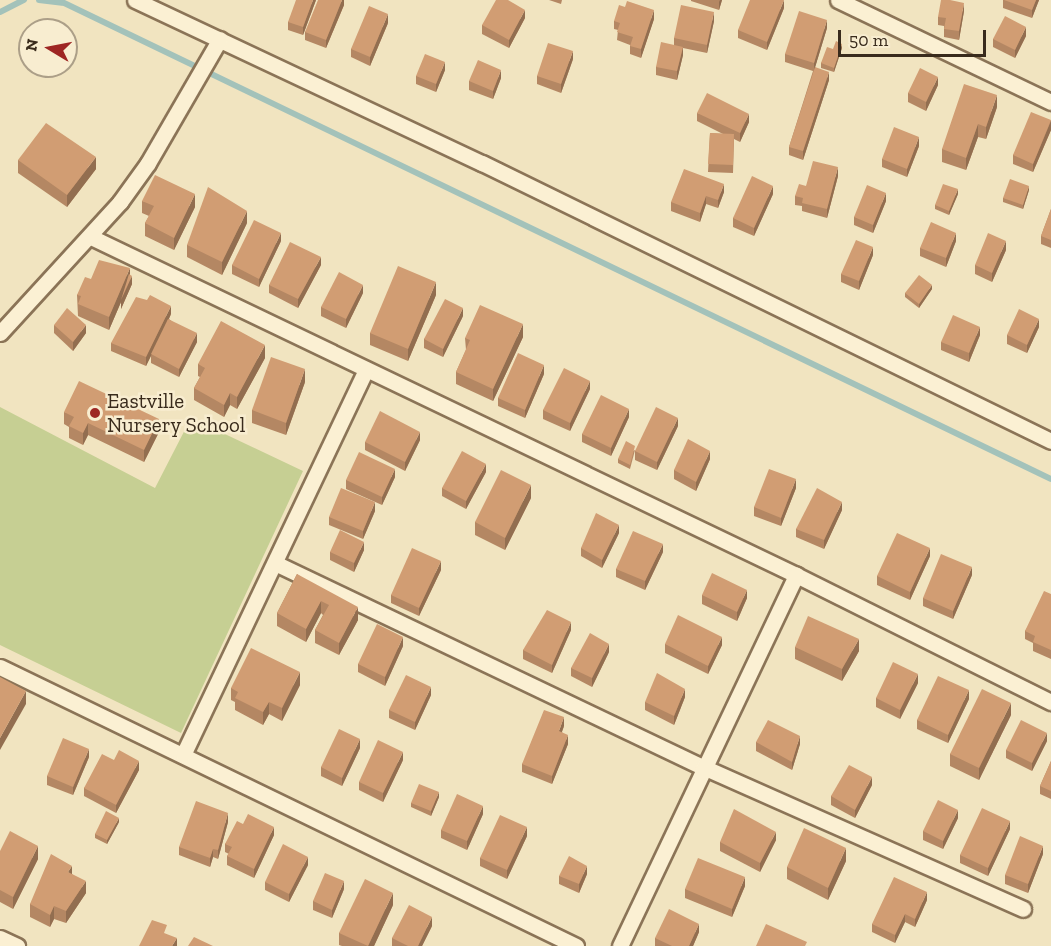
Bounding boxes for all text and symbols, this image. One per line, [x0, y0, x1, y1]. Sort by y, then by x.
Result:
north arrow [18, 18, 78, 78]
scale bar [841, 18, 990, 56]
text: 50 m [849, 29, 888, 51]
text: N [21, 37, 42, 53]
place label: Eastville Nursery School [107, 388, 246, 438]
marker: Eastville Nursery School [88, 406, 102, 420]

